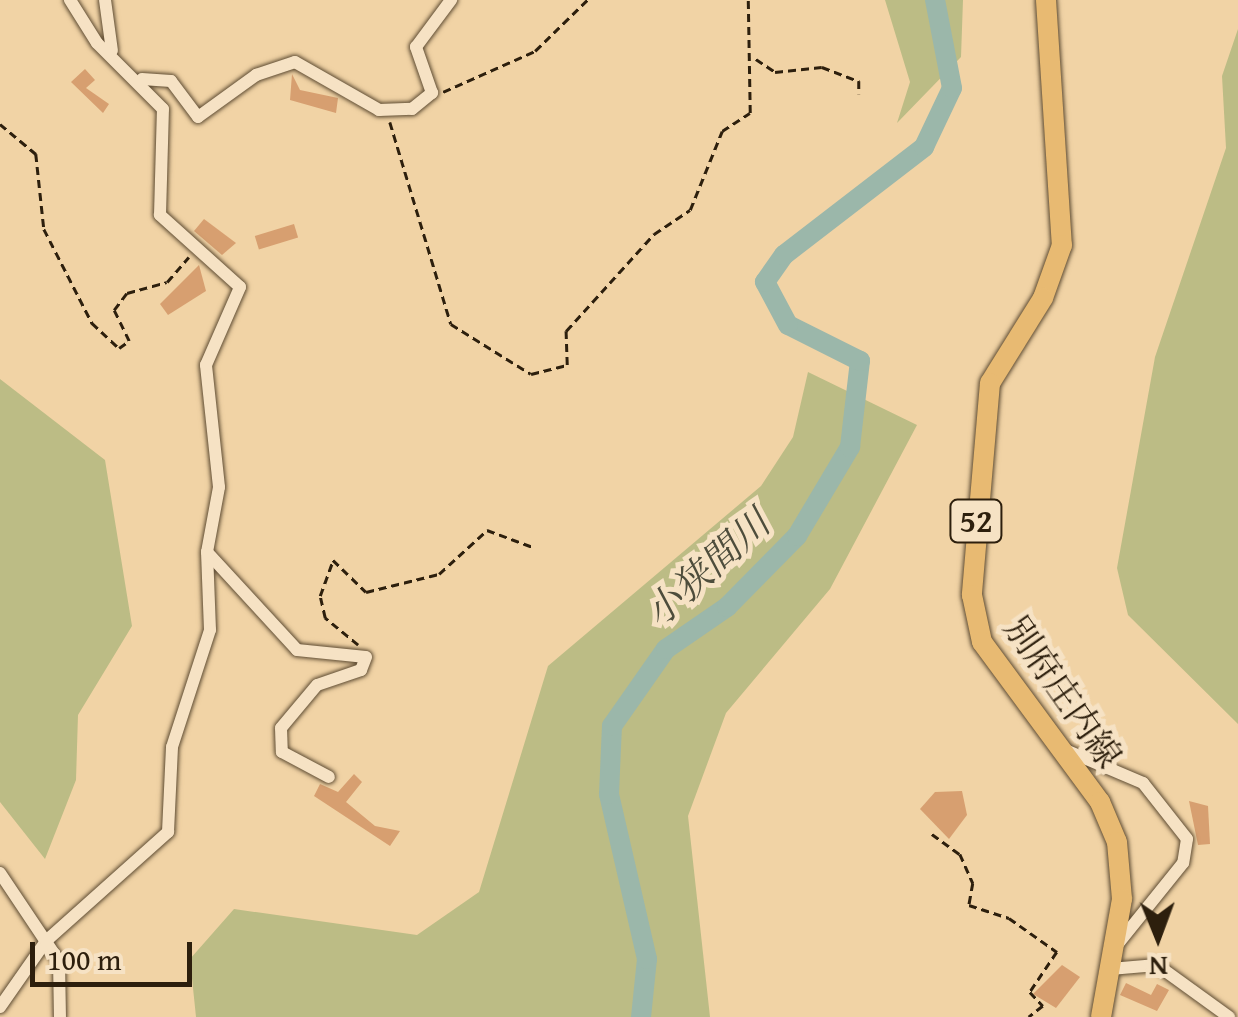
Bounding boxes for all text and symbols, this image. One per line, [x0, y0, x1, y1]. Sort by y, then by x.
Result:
road number: 52 [948, 494, 1004, 548]
water label: 小狭間川 [635, 500, 779, 636]
street label: 別府庄内線 [996, 608, 1130, 776]
north arrow [1108, 887, 1208, 987]
scale bar [35, 922, 198, 984]
text: 100 m [47, 937, 121, 981]
text: N [1149, 947, 1168, 988]

